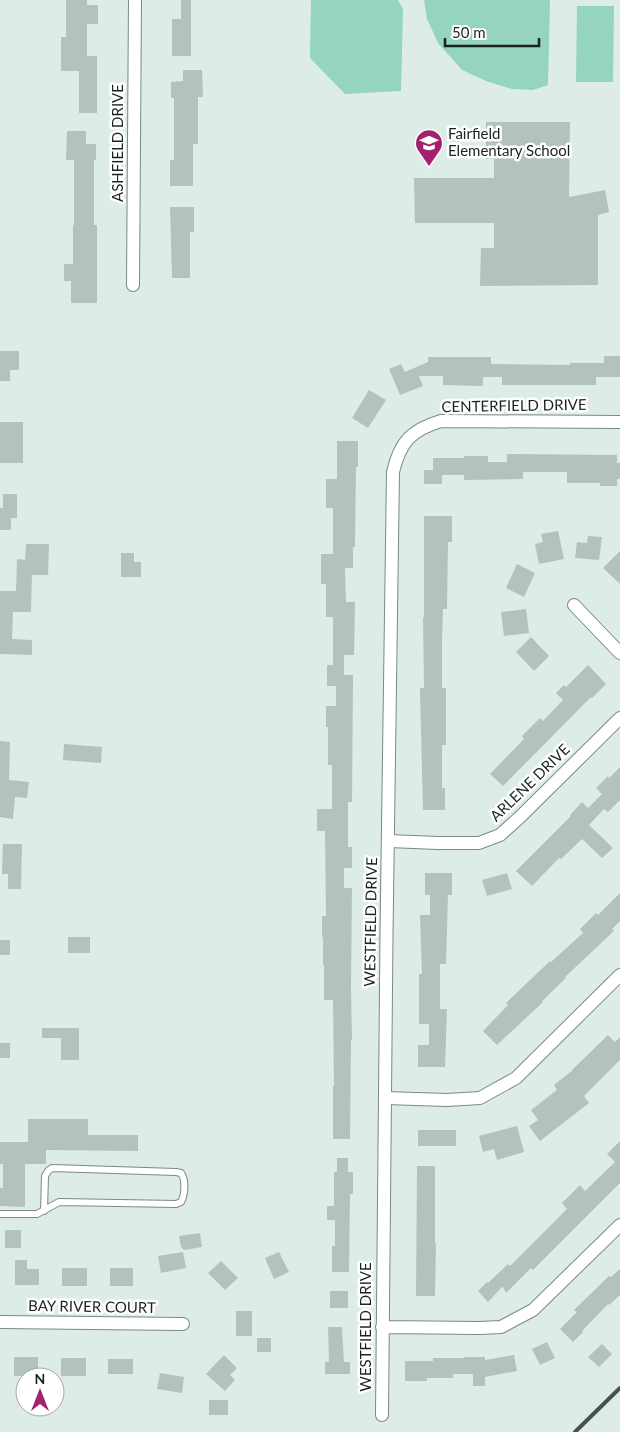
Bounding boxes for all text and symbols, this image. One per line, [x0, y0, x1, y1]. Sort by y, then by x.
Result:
scale bar [445, 15, 539, 47]
text: 50 m [452, 23, 486, 41]
street label: ASHFIELD DRIVE [108, 84, 126, 202]
place label: Fairfield Elementary School [448, 124, 570, 159]
school or university icon: Fairfield Elementary School [414, 128, 444, 167]
street label: CENTERFIELD DRIVE [441, 395, 587, 415]
street label: ARLENE DRIVE [486, 740, 573, 825]
street label: WESTFIELD DRIVE [360, 857, 380, 987]
street label: WESTFIELD DRIVE [356, 1262, 374, 1392]
street label: BAY RIVER COURT [28, 1296, 156, 1316]
north arrow [15, 1367, 65, 1417]
text: N [35, 1370, 45, 1387]

